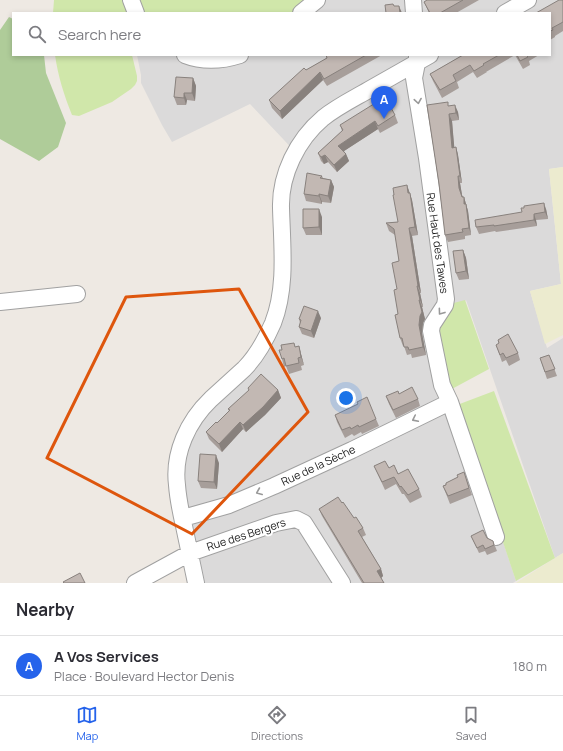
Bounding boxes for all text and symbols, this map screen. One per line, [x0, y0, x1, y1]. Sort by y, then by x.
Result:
search box [12, 12, 551, 56]
icon: search [26, 23, 48, 45]
text: Search here [58, 24, 141, 45]
pin: A [371, 86, 397, 119]
one-way arrow [413, 98, 422, 104]
street label: Rue Haut des Tawes [423, 191, 453, 295]
one-way arrow [439, 307, 446, 314]
your location [336, 388, 356, 408]
one-way arrow [412, 414, 419, 422]
street label: Rue de la Sèche [278, 441, 358, 489]
one-way arrow [256, 487, 264, 495]
street label: Rue des Bergers [204, 514, 288, 554]
text: Nearby [16, 598, 74, 621]
text: A Vos Services [54, 646, 159, 667]
text: A [25, 657, 33, 675]
text: 180 m [513, 657, 547, 675]
text: Place · Boulevard Hector Denis [54, 667, 234, 685]
tab: Map [76, 704, 98, 743]
tab: Directions [251, 704, 303, 743]
tab: Saved [456, 704, 487, 743]

